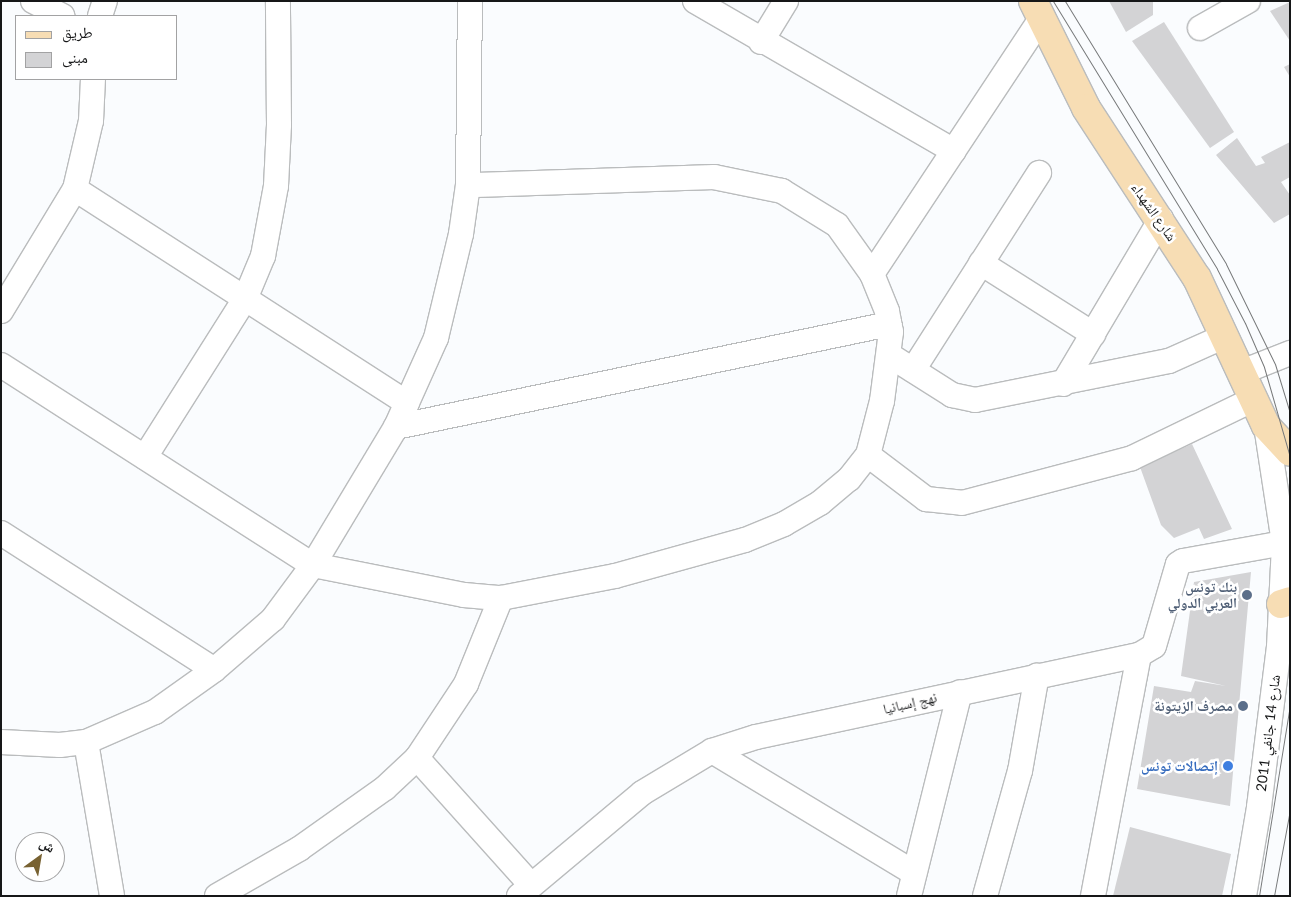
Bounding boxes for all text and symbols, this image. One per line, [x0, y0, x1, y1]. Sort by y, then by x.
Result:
legend [15, 15, 178, 80]
text: طريق [62, 23, 93, 41]
text: مبنى [62, 48, 88, 66]
street label: شارع الشهداء [1128, 180, 1180, 244]
place label: بنك تونس العربي الدولي [1168, 579, 1237, 612]
marker: بنك تونس العربي الدولي [1241, 589, 1253, 601]
street label: شارع 14 جانفي 2011 [1253, 674, 1283, 792]
street label: نهج إسبانيا [881, 689, 939, 717]
place label: مصرف الزيتونة [1154, 698, 1233, 714]
marker: مصرف الزيتونة [1237, 700, 1249, 712]
place label: إتصالات تونس [1141, 758, 1218, 774]
marker: إتصالات تونس [1222, 760, 1234, 772]
north arrow [15, 832, 65, 882]
text: ش [37, 834, 58, 856]

